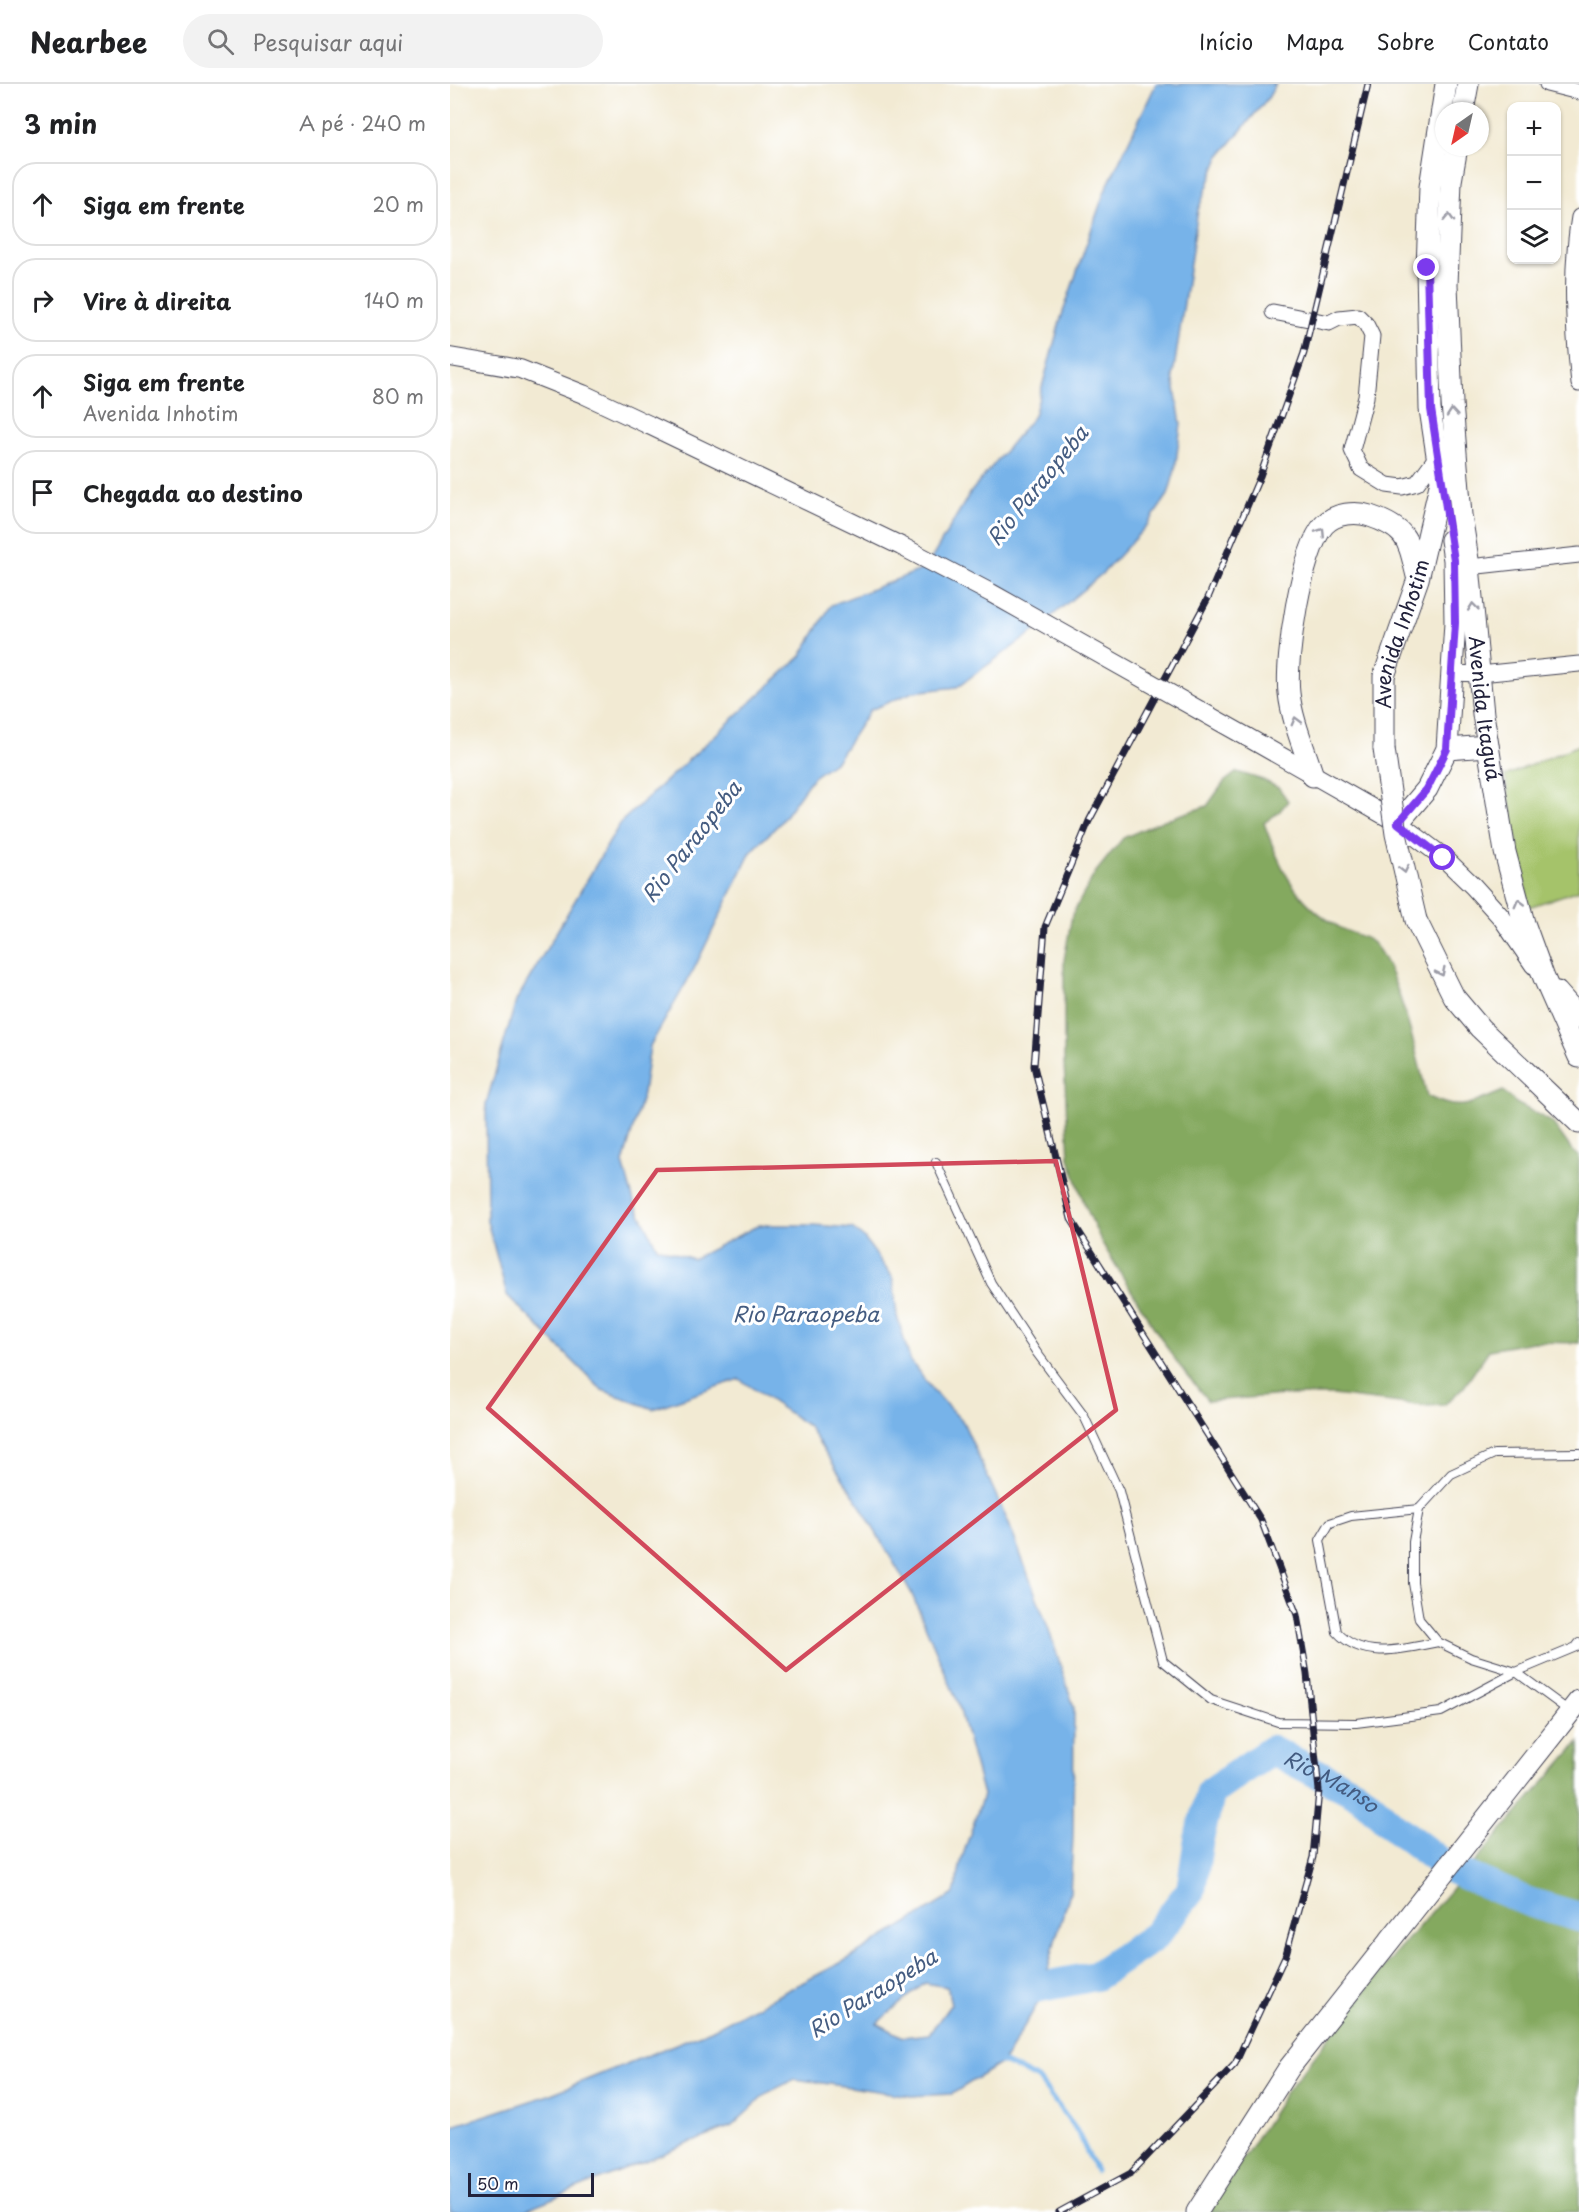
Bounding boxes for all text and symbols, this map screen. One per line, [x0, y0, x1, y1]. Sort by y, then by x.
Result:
search box [183, 14, 603, 68]
text: Nearbee [30, 20, 147, 63]
icon: search [204, 25, 237, 58]
text: Pesquisar aqui [252, 25, 403, 58]
text: Início [1199, 25, 1253, 57]
text: Mapa [1286, 25, 1344, 57]
text: Sobre [1377, 25, 1435, 57]
text: Contato [1468, 25, 1549, 57]
north arrow [1435, 102, 1489, 156]
map controls [1507, 102, 1561, 264]
button: + [1507, 102, 1561, 156]
text: 3 min [24, 104, 97, 143]
text: A pé · 240 m [299, 108, 426, 138]
button: − [1507, 156, 1561, 210]
icon: ahead [26, 188, 59, 221]
text: Siga em frente [83, 188, 245, 221]
text: 20 m [372, 189, 424, 219]
button: layers [1507, 210, 1561, 264]
one-way arrow [1443, 214, 1456, 223]
route end [1413, 254, 1439, 280]
icon: right [26, 284, 59, 317]
text: Vire à direita [83, 284, 231, 317]
text: 140 m [364, 285, 424, 315]
text: Siga em frente [83, 365, 245, 398]
icon: ahead [26, 380, 59, 413]
text: 80 m [372, 381, 424, 411]
text: Avenida Inhotim [83, 398, 239, 428]
one-way arrow [1446, 409, 1459, 418]
water label: Rio Paraopeba [978, 417, 1096, 552]
icon: arrive [26, 476, 59, 509]
text: Chegada ao destino [83, 476, 303, 509]
one-way arrow [1314, 527, 1325, 538]
street label: Avenida Inhotim [1368, 556, 1436, 709]
one-way arrow [1467, 603, 1480, 612]
street label: Avenida Itaguá [1462, 634, 1509, 783]
one-way arrow [1291, 716, 1303, 726]
water label: Rio Paraopeba [633, 773, 749, 908]
route start [1429, 844, 1455, 870]
one-way arrow [1397, 863, 1410, 873]
one-way arrow [1514, 898, 1526, 909]
one-way arrow [1434, 966, 1446, 977]
water label: Rio Paraopeba [733, 1297, 880, 1329]
water label: Rio Manso [1279, 1741, 1388, 1820]
water label: Rio Paraopeba [801, 1939, 943, 2045]
scale bar [468, 2170, 594, 2198]
text: 50 m [477, 2171, 518, 2195]

